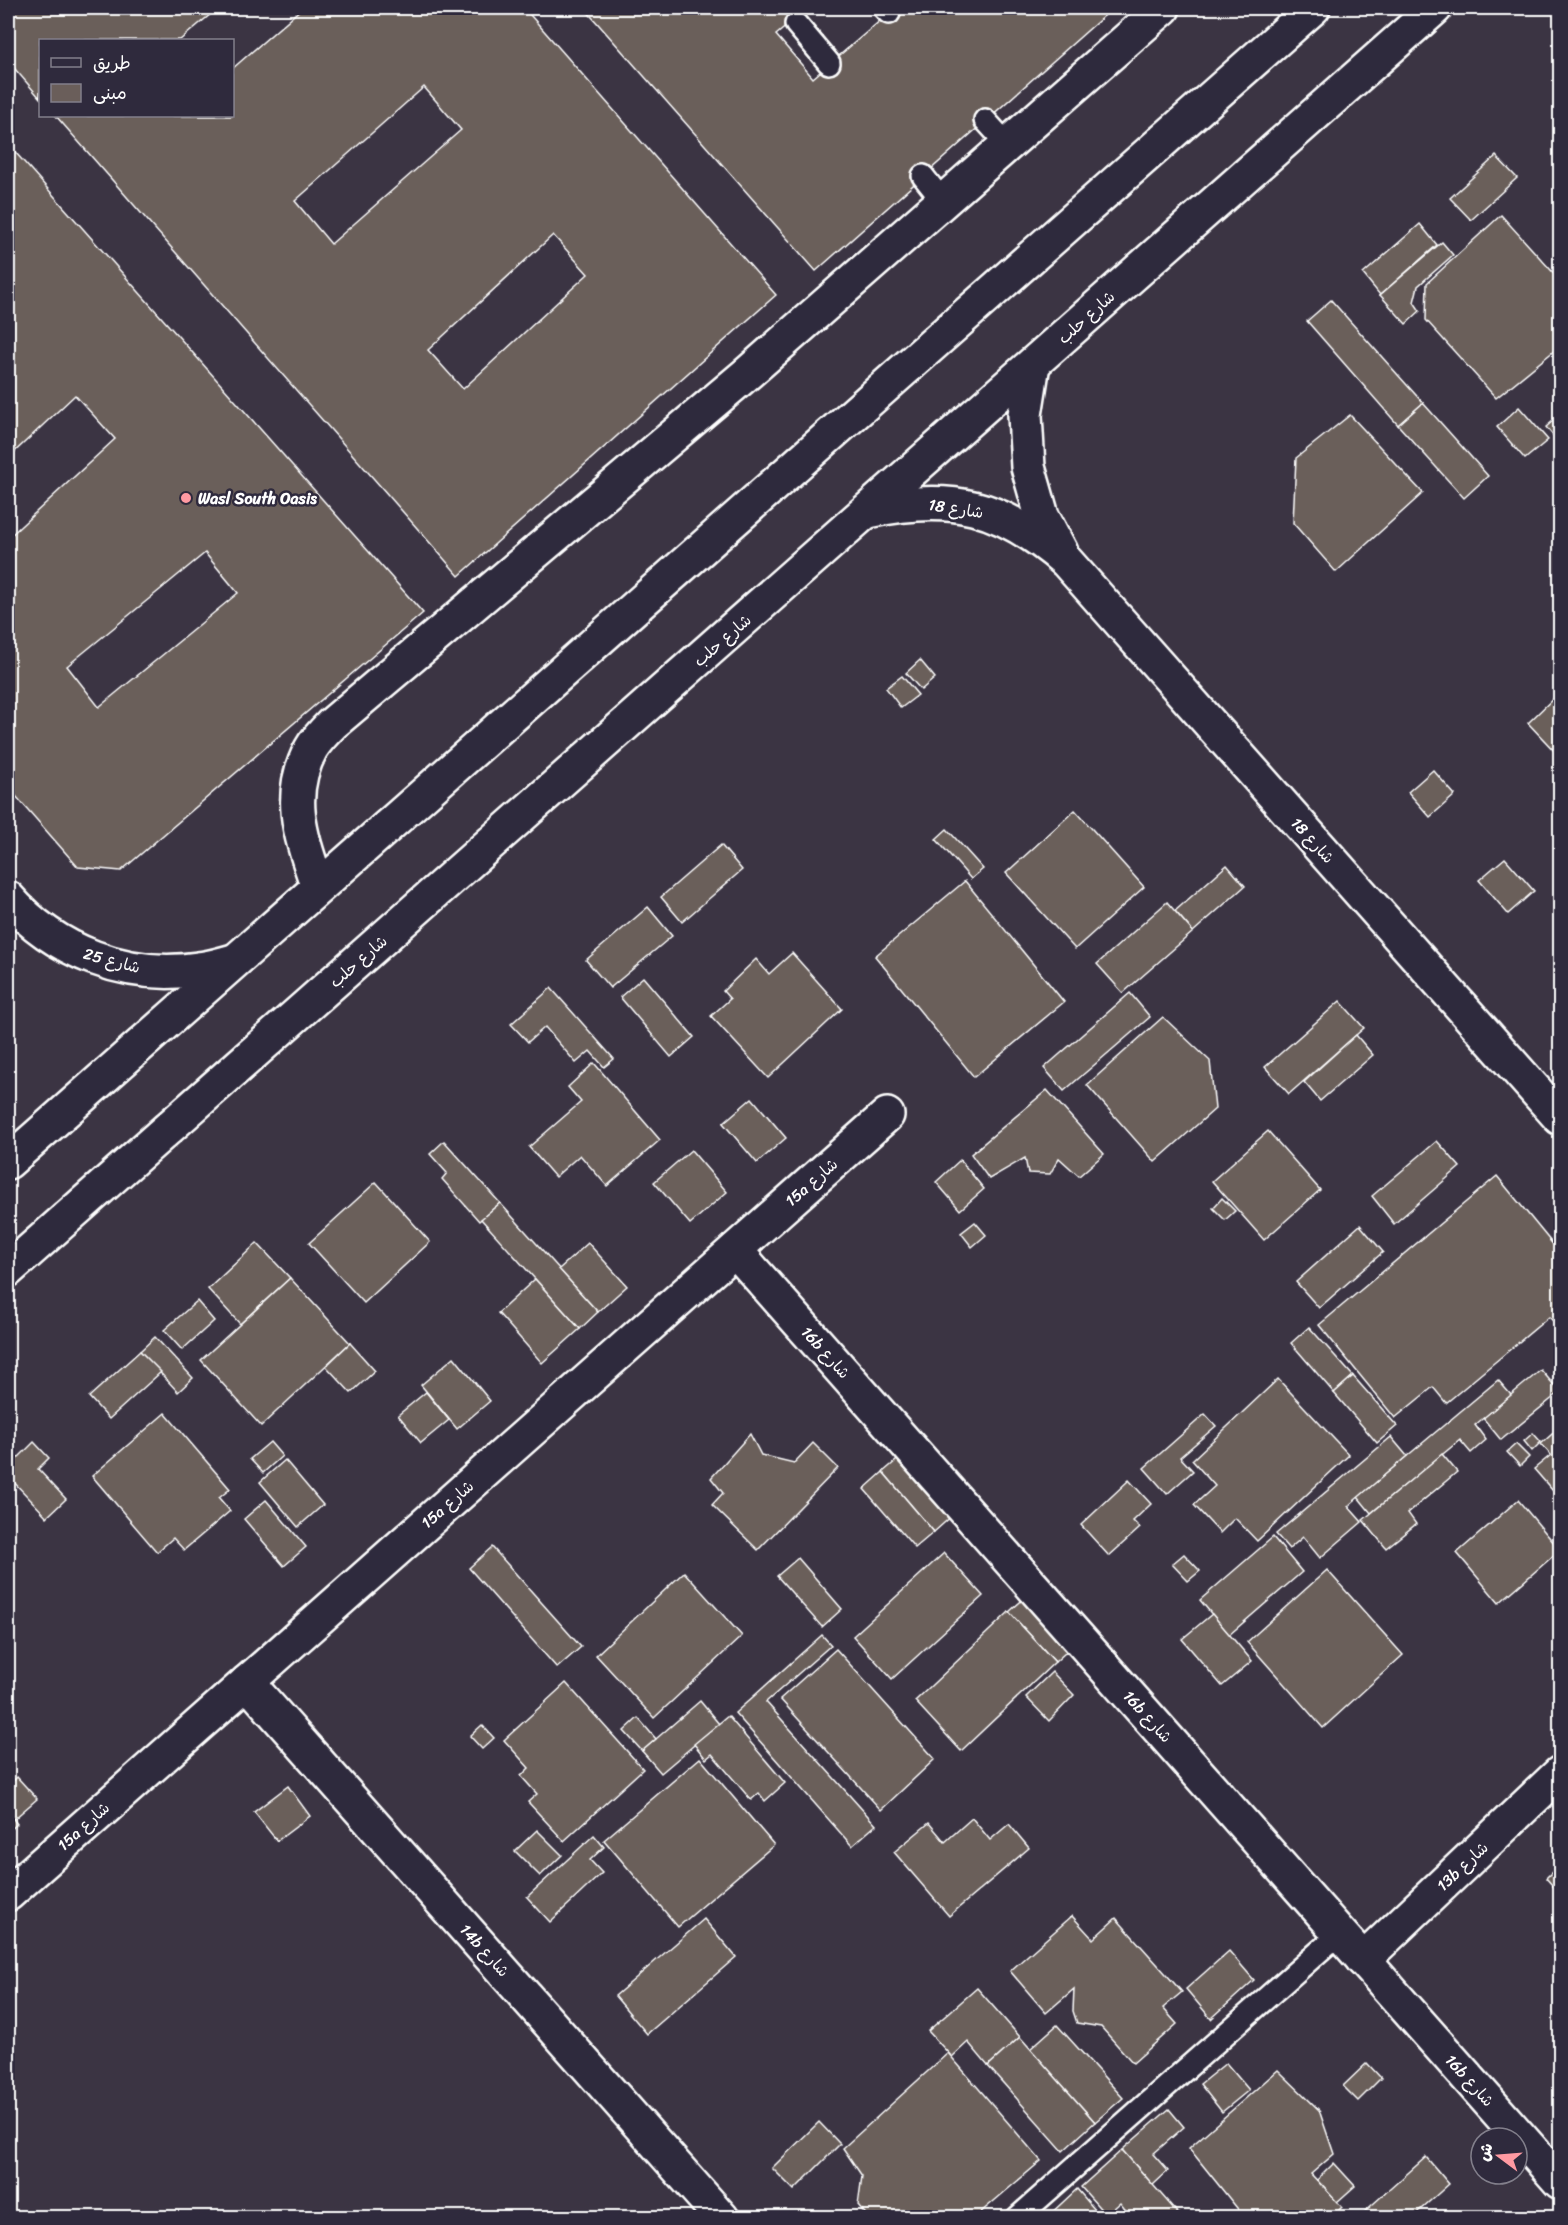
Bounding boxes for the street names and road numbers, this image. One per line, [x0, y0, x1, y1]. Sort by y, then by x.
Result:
street label: شارع حلب [1051, 283, 1122, 352]
street label: شارع 18 [926, 490, 986, 527]
street label: شارع حلب [686, 606, 758, 674]
street label: شارع 18 [1283, 810, 1342, 871]
street label: شارع حلب [322, 927, 394, 995]
street label: شارع 25 [80, 939, 144, 982]
street label: 15a شارع [778, 1151, 845, 1214]
street label: 16b شارع [794, 1319, 858, 1386]
street label: 15a شارع [414, 1473, 481, 1536]
street label: 16b شارع [1116, 1683, 1180, 1750]
street label: 15a شارع [50, 1794, 117, 1858]
street label: 13b شارع [1429, 1834, 1495, 1899]
street label: 14b شارع [452, 1917, 517, 1984]
street label: 16b شارع [1438, 2047, 1502, 2114]

